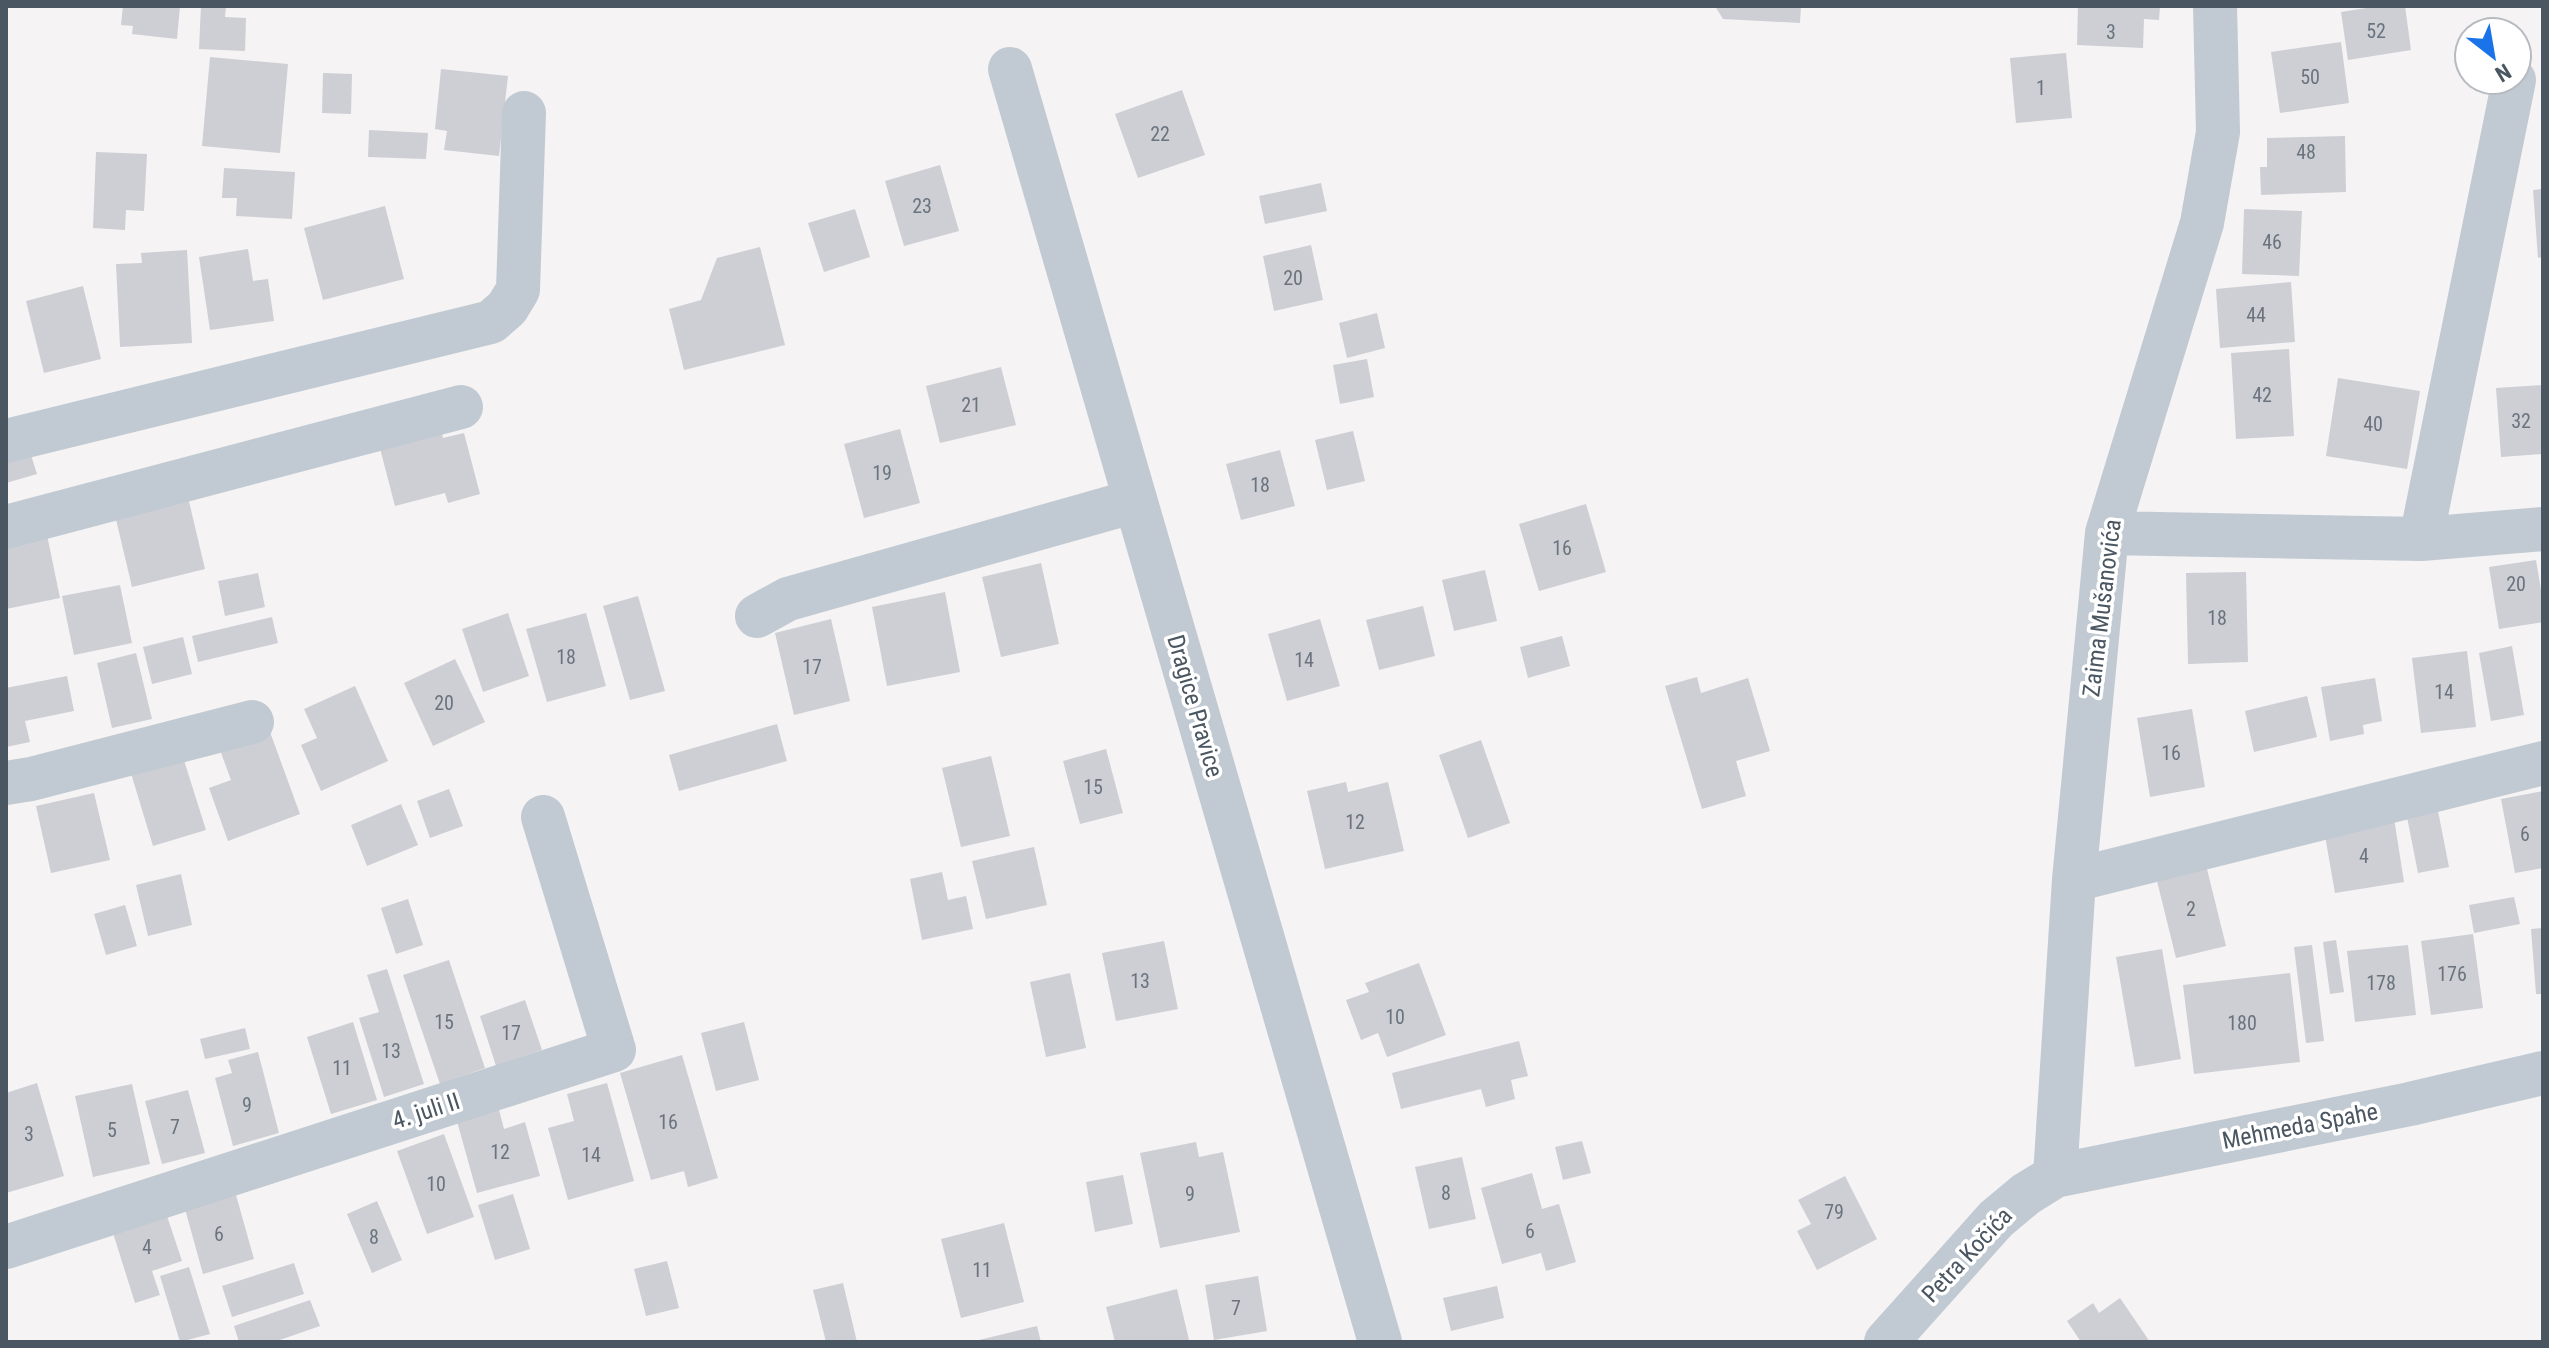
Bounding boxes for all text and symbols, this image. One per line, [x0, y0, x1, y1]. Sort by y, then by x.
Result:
north arrow [2453, 16, 2533, 96]
house number: 52 [2366, 19, 2386, 43]
house number: 3 [2106, 20, 2116, 44]
text: N [2491, 59, 2515, 87]
house number: 50 [2300, 65, 2320, 89]
house number: 1 [2036, 76, 2046, 100]
house number: 22 [1150, 122, 1170, 146]
house number: 48 [2296, 140, 2316, 164]
house number: 23 [912, 194, 932, 218]
house number: 46 [2262, 230, 2282, 254]
house number: 20 [1283, 266, 1303, 290]
house number: 44 [2246, 303, 2266, 327]
house number: 42 [2252, 383, 2272, 407]
house number: 21 [961, 393, 981, 417]
house number: 32 [2511, 409, 2531, 433]
house number: 40 [2363, 412, 2383, 436]
house number: 19 [872, 461, 892, 485]
house number: 18 [1250, 473, 1270, 497]
street label: Zaima Mušanovića [2077, 518, 2127, 698]
house number: 16 [1552, 536, 1572, 560]
house number: 20 [2506, 572, 2526, 596]
house number: 18 [2207, 606, 2227, 630]
street label: Dragice Pravice [1161, 632, 1229, 780]
house number: 18 [556, 645, 576, 669]
house number: 14 [1294, 648, 1314, 672]
house number: 17 [802, 655, 822, 679]
house number: 14 [2434, 680, 2454, 704]
house number: 20 [434, 691, 454, 715]
house number: 16 [2161, 741, 2181, 765]
house number: 15 [1083, 775, 1103, 799]
house number: 12 [1345, 810, 1365, 834]
house number: 6 [2520, 822, 2530, 846]
house number: 4 [2359, 844, 2369, 868]
house number: 2 [2186, 897, 2196, 921]
house number: 176 [2437, 962, 2467, 986]
house number: 13 [1130, 969, 1150, 993]
house number: 178 [2366, 971, 2396, 995]
house number: 10 [1385, 1005, 1405, 1029]
house number: 15 [434, 1010, 454, 1034]
house number: 180 [2227, 1011, 2257, 1035]
house number: 17 [501, 1021, 521, 1045]
house number: 13 [381, 1039, 401, 1063]
house number: 11 [332, 1056, 352, 1080]
street label: 4. juli II [389, 1087, 463, 1135]
house number: 9 [242, 1093, 252, 1117]
street label: Mehmeda Spahe [2220, 1097, 2380, 1155]
house number: 16 [658, 1110, 678, 1134]
house number: 7 [170, 1115, 180, 1139]
house number: 5 [107, 1118, 117, 1142]
house number: 3 [24, 1122, 34, 1146]
house number: 12 [490, 1140, 510, 1164]
house number: 14 [581, 1143, 601, 1167]
house number: 10 [426, 1172, 446, 1196]
house number: 8 [1441, 1181, 1451, 1205]
house number: 9 [1185, 1182, 1195, 1206]
house number: 79 [1824, 1200, 1844, 1224]
street label: Petra Kočića [1916, 1202, 2018, 1308]
house number: 6 [1525, 1219, 1535, 1243]
house number: 6 [214, 1222, 224, 1246]
house number: 8 [369, 1225, 379, 1249]
house number: 4 [142, 1235, 152, 1259]
house number: 11 [972, 1258, 992, 1282]
house number: 7 [1231, 1296, 1241, 1320]

